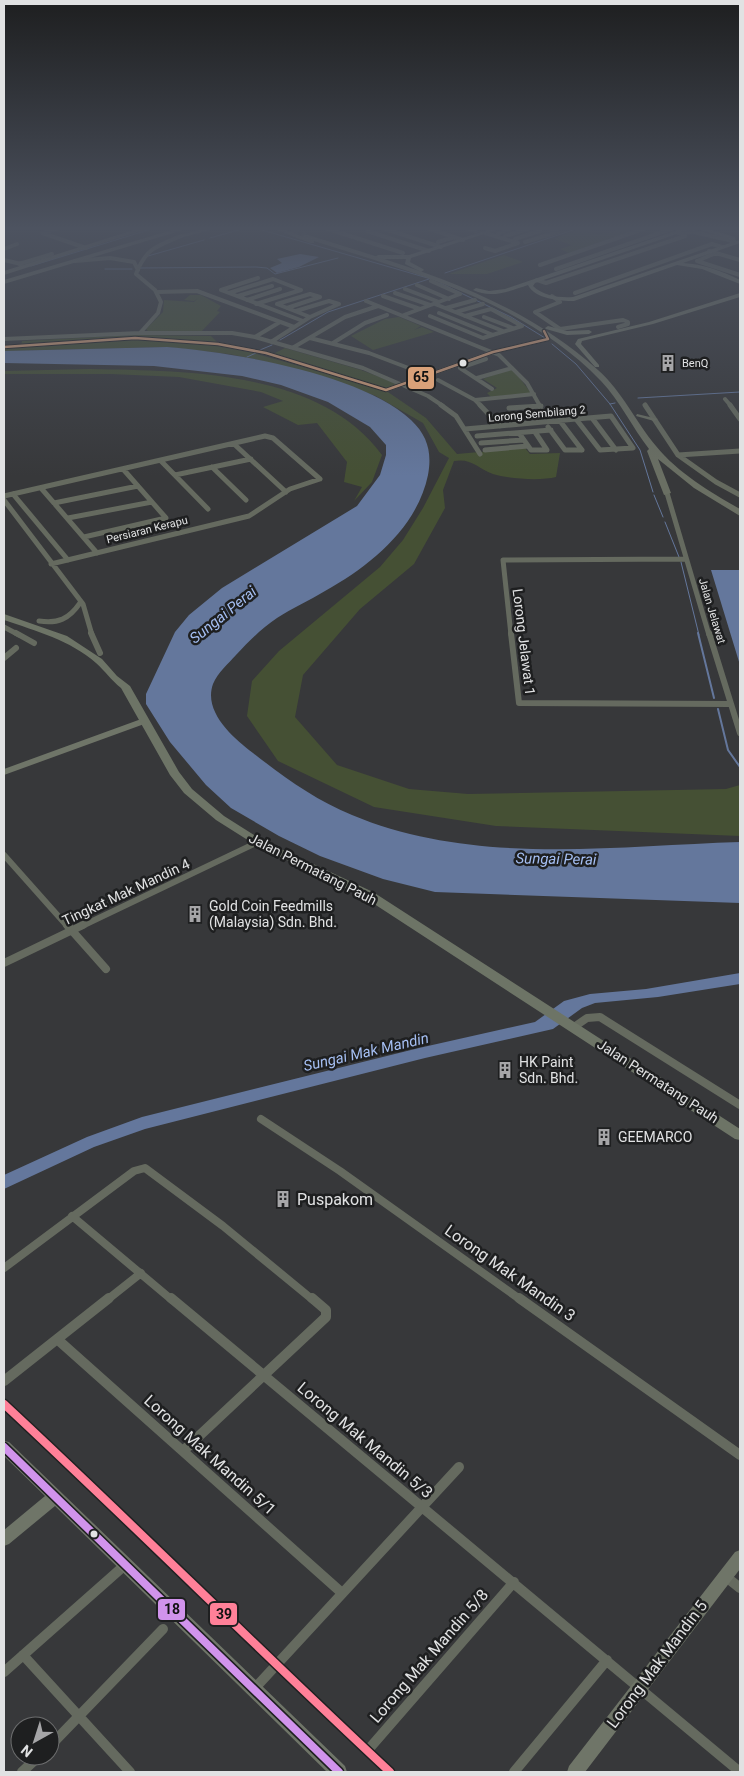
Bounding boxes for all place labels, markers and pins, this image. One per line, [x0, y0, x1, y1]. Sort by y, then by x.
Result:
building icon: BenQ [658, 353, 678, 373]
place label: BenQ [682, 357, 708, 370]
unlabelled marker [458, 358, 468, 368]
place label: Gold Coin Feedmills (Malaysia) Sdn. Bhd. [209, 898, 337, 931]
building icon: Gold Coin Feedmills (Malaysia) Sdn. Bhd. [185, 904, 205, 924]
place label: HK Paint Sdn. Bhd. [519, 1054, 578, 1086]
building icon: HK Paint Sdn. Bhd. [495, 1060, 515, 1080]
building icon: GEEMARCO [594, 1127, 614, 1147]
place label: GEEMARCO [618, 1129, 692, 1145]
building icon: Puspakom [273, 1189, 293, 1209]
place label: Puspakom [297, 1190, 373, 1209]
unlabelled marker [89, 1529, 99, 1539]

